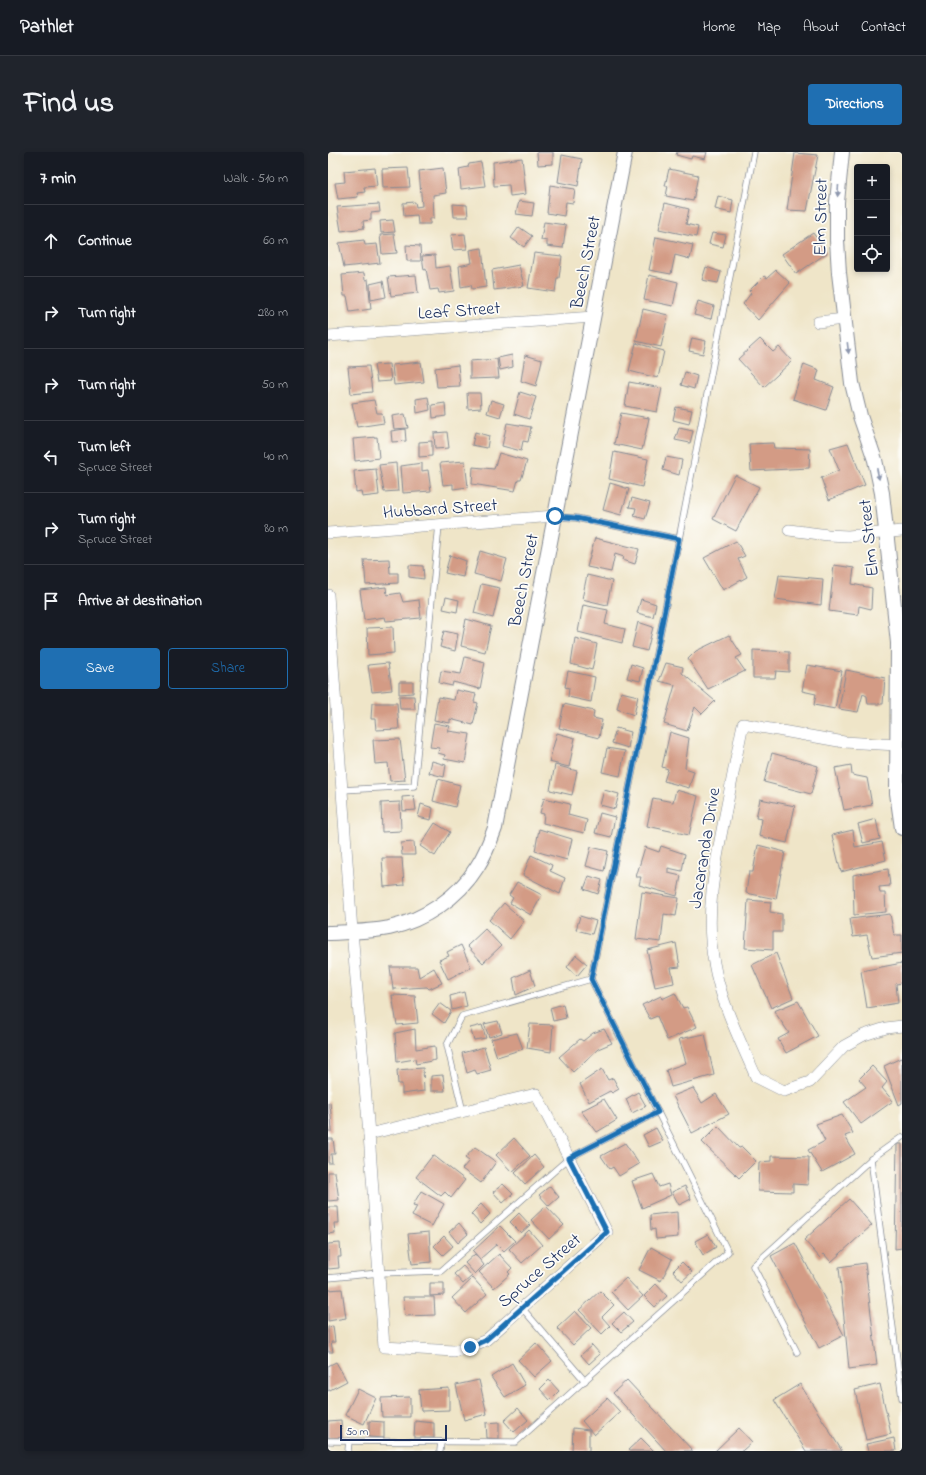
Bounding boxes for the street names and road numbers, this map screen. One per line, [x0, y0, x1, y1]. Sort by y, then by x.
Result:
street label: Elm Street [808, 178, 836, 256]
street label: Beech Street [565, 213, 609, 312]
street label: Leaf Street [417, 296, 501, 328]
street label: Hubbard Street [382, 493, 498, 527]
street label: Elm Street [853, 498, 887, 578]
street label: Beech Street [503, 531, 547, 630]
street label: Jacaranda Drive [684, 785, 729, 911]
street label: Spruce Street [493, 1228, 588, 1315]

